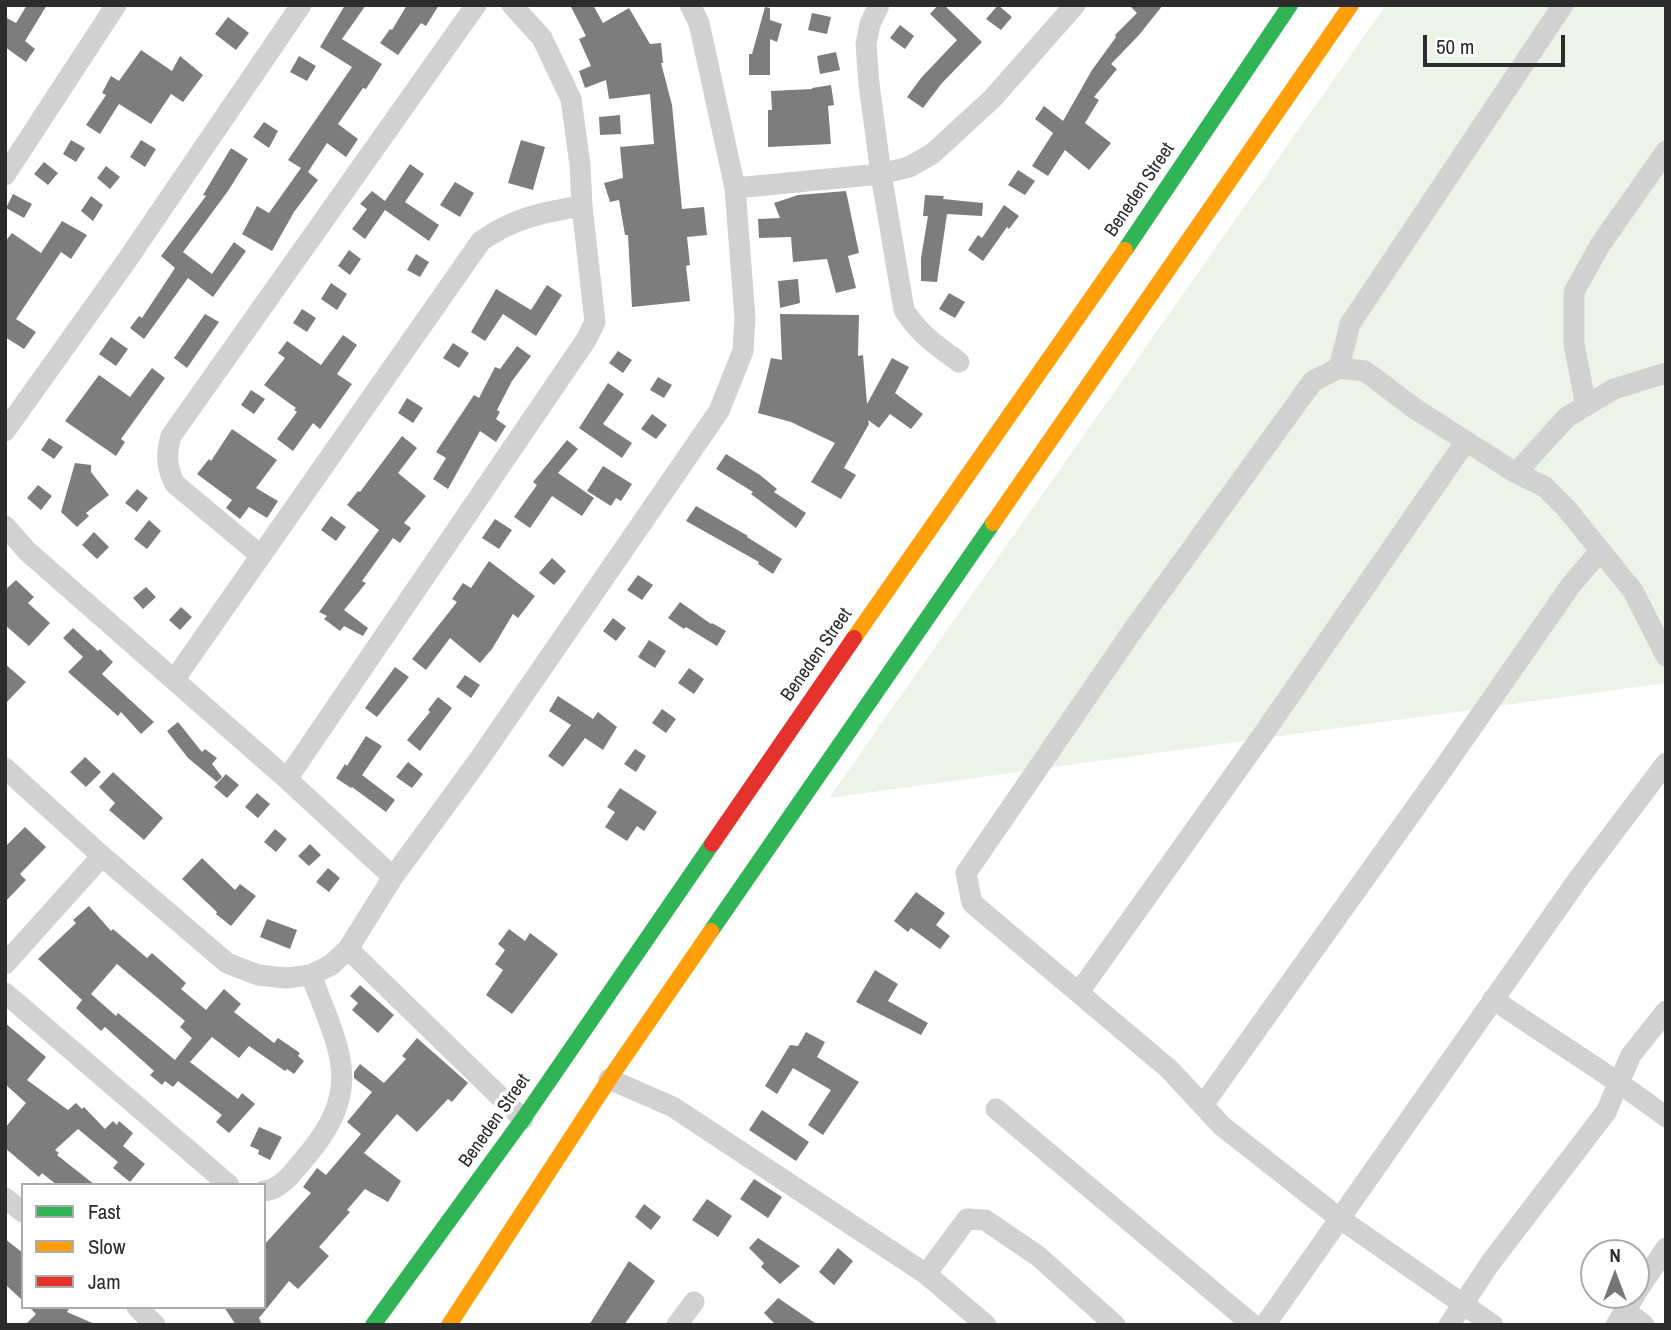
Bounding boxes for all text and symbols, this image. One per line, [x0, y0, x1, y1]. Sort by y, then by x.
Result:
scale bar [1426, 21, 1568, 65]
text: 50 m [1436, 32, 1474, 61]
street label: Beneden Street [1100, 139, 1180, 241]
street label: Beneden Street [777, 604, 857, 706]
street label: Beneden Street [455, 1070, 535, 1172]
legend [21, 1183, 266, 1309]
text: Fast [88, 1197, 121, 1226]
text: Slow [88, 1232, 125, 1261]
north arrow [1580, 1239, 1650, 1309]
text: N [1609, 1242, 1621, 1268]
text: Jam [88, 1267, 121, 1296]

